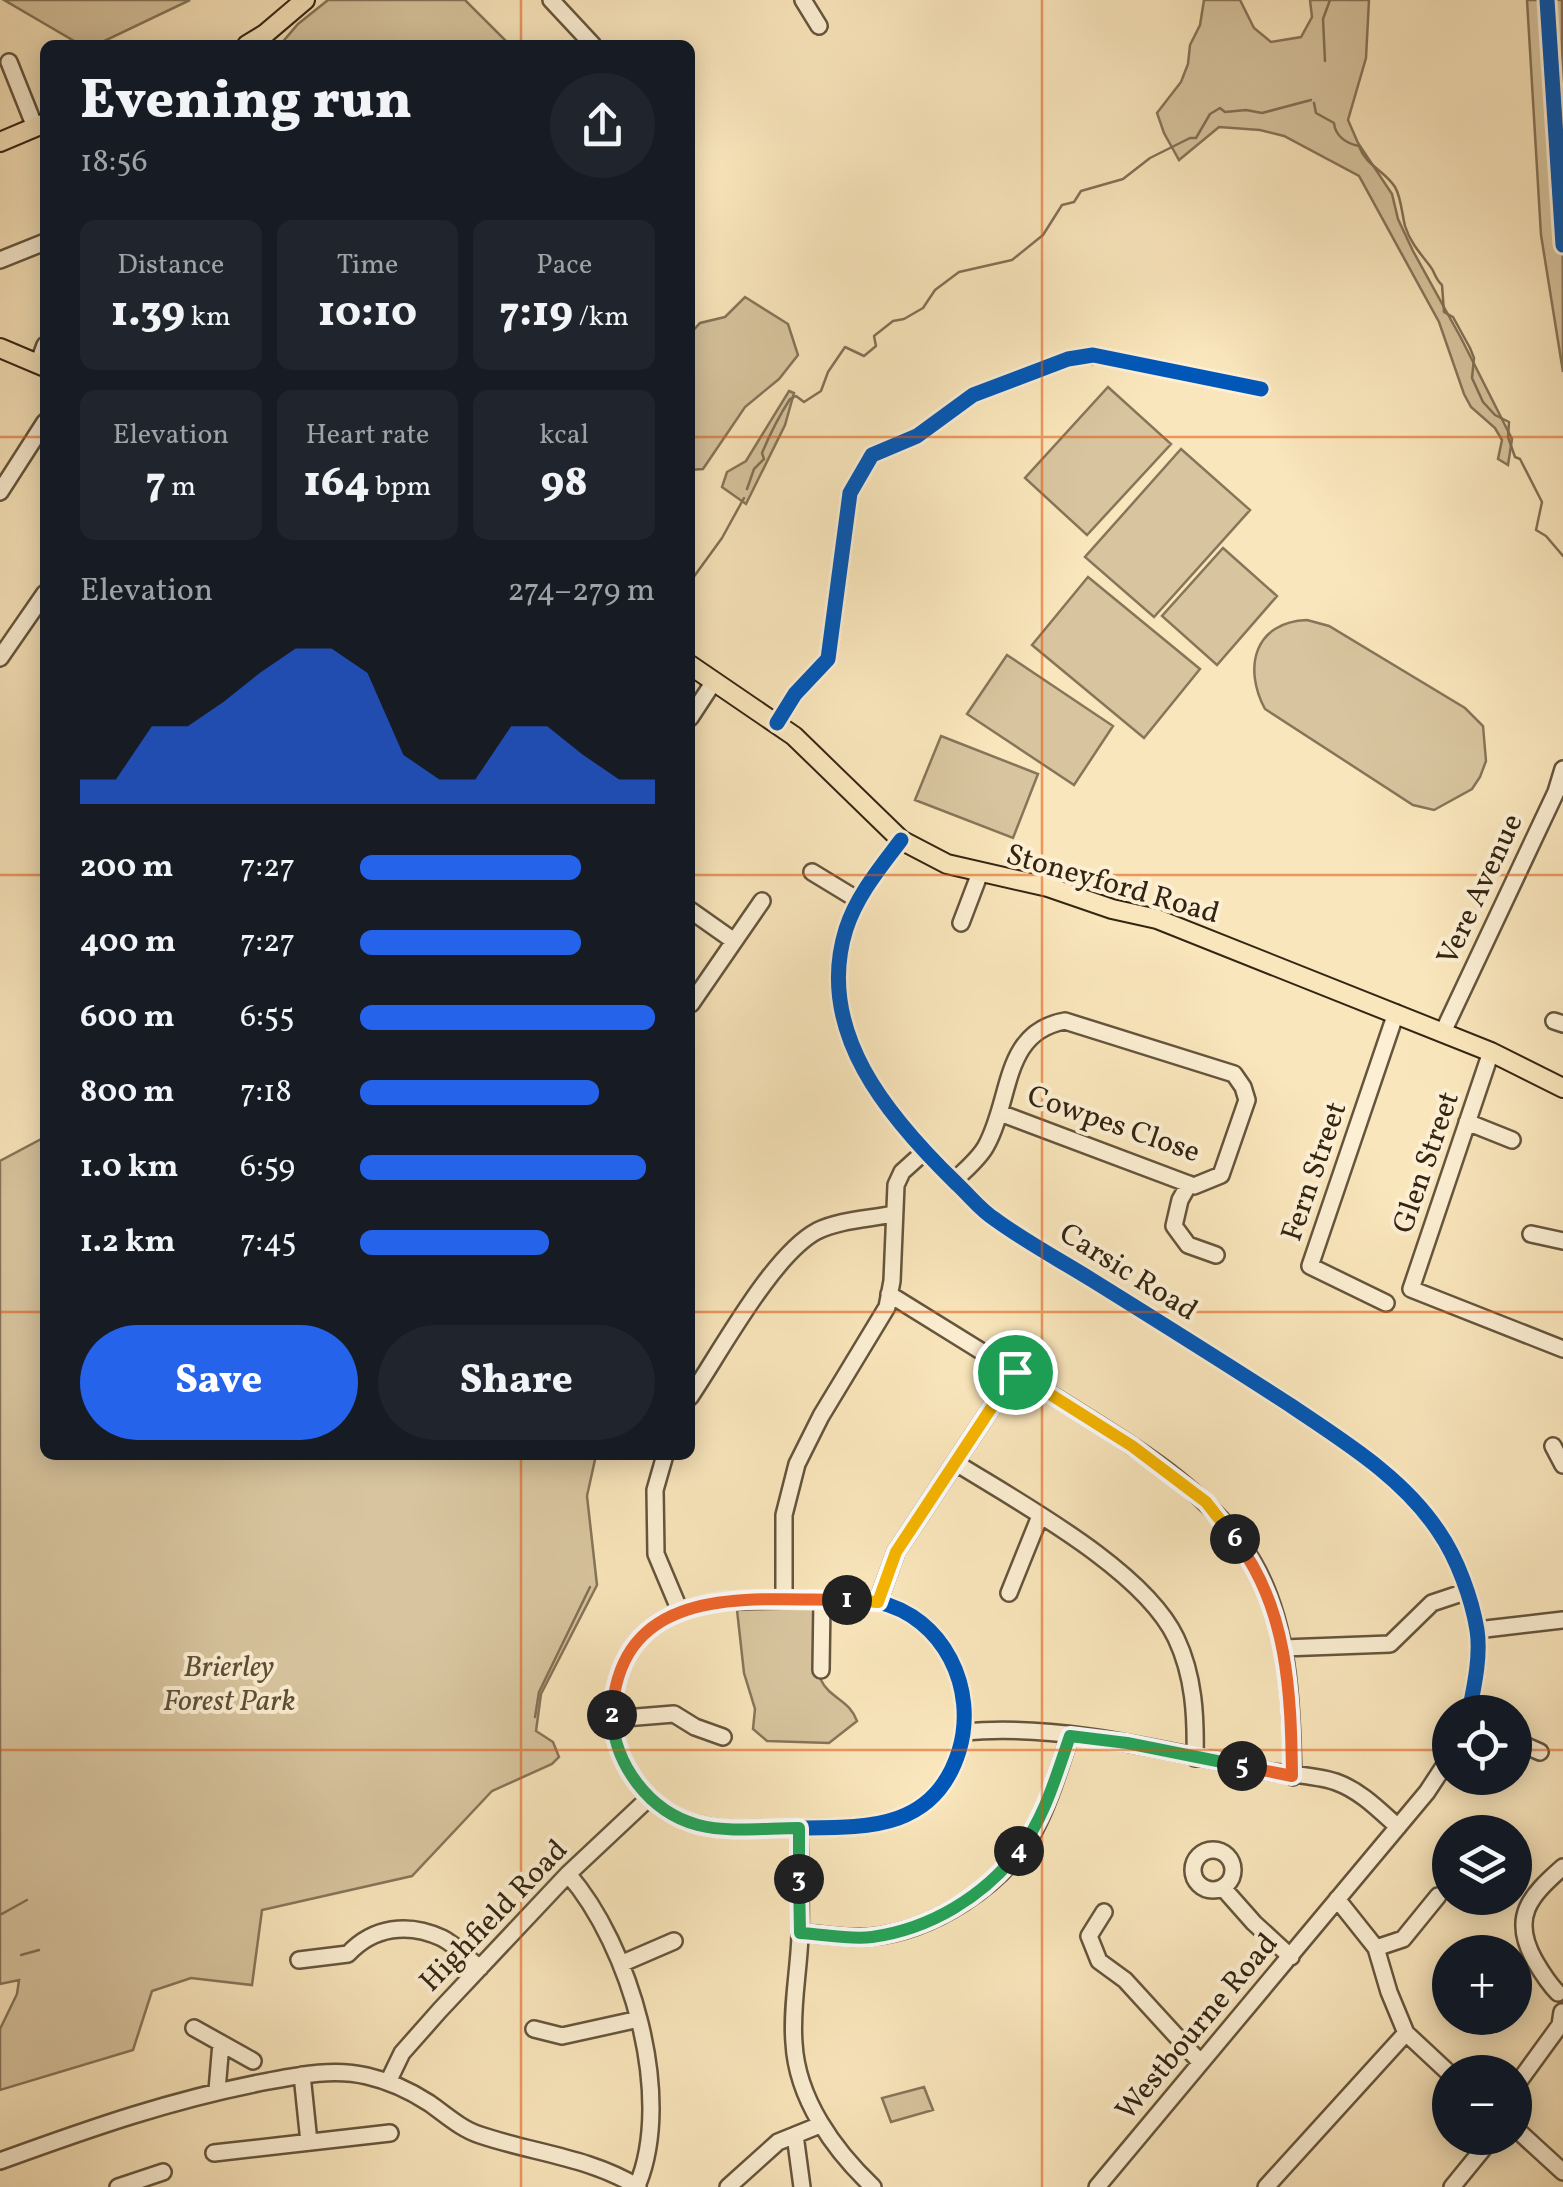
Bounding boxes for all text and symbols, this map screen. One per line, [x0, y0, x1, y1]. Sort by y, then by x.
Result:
text: Evening run [80, 65, 412, 141]
button: share [550, 73, 655, 178]
text: 18:56 [80, 141, 148, 185]
text: Distance [117, 246, 224, 285]
text: Time [337, 246, 398, 285]
text: Pace [536, 246, 592, 285]
text: 1.39 [111, 285, 185, 344]
text: 10:10 [318, 285, 417, 344]
text: 7:19 [499, 285, 573, 344]
text: km [185, 298, 231, 337]
text: /km [573, 298, 629, 337]
text: Elevation [113, 416, 229, 455]
text: Heart rate [306, 416, 429, 455]
text: kcal [539, 416, 589, 455]
text: 7 [146, 455, 166, 514]
text: 164 [304, 455, 370, 514]
text: 98 [540, 455, 588, 514]
text: m [166, 468, 196, 507]
text: bpm [370, 468, 431, 507]
text: Elevation [80, 570, 213, 614]
text: 274–279 m [507, 570, 655, 614]
street label: Vere Avenue [1427, 807, 1534, 973]
street label: Stoneyford Road [1001, 834, 1224, 935]
text: 200 m [80, 846, 174, 890]
text: 7:27 [240, 846, 295, 890]
text: 400 m [80, 921, 176, 965]
text: 7:27 [240, 921, 295, 965]
text: 600 m [80, 996, 175, 1040]
text: 6:55 [240, 996, 295, 1040]
text: 800 m [80, 1071, 175, 1115]
text: 7:18 [240, 1071, 292, 1115]
street label: Cowpes Close [1021, 1076, 1205, 1174]
street label: Glen Street [1383, 1086, 1471, 1239]
street label: Fern Street [1271, 1096, 1358, 1247]
text: 1.0 km [80, 1146, 178, 1190]
text: 6:59 [240, 1146, 295, 1190]
street label: Carsic Road [1051, 1214, 1205, 1332]
text: 1.2 km [80, 1221, 175, 1265]
text: 7:45 [240, 1221, 297, 1265]
button: Save [80, 1325, 358, 1440]
button: Share [378, 1325, 655, 1440]
pin [973, 1330, 1058, 1415]
icon: arrive [988, 1345, 1043, 1400]
pin: 6 [1210, 1514, 1260, 1564]
text: 6 [1227, 1519, 1243, 1558]
pin: 1 [822, 1575, 872, 1625]
text: 1 [841, 1580, 853, 1619]
park label: Brierley Forest Park [163, 1647, 295, 1723]
pin: 2 [587, 1690, 637, 1740]
text: 2 [605, 1695, 619, 1734]
map controls [1432, 1695, 1532, 2155]
button: locate [1432, 1695, 1532, 1795]
pin: 5 [1217, 1741, 1267, 1791]
text: 5 [1235, 1746, 1249, 1785]
button: layers [1432, 1815, 1532, 1915]
pin: 4 [994, 1826, 1044, 1876]
street label: Highfield Road [411, 1831, 578, 2002]
text: 4 [1011, 1831, 1027, 1870]
pin: 3 [774, 1854, 824, 1904]
text: 3 [792, 1859, 806, 1898]
street label: Westbourne Road [1107, 1925, 1289, 2130]
button: + [1432, 1935, 1532, 2035]
button: − [1432, 2055, 1532, 2155]

